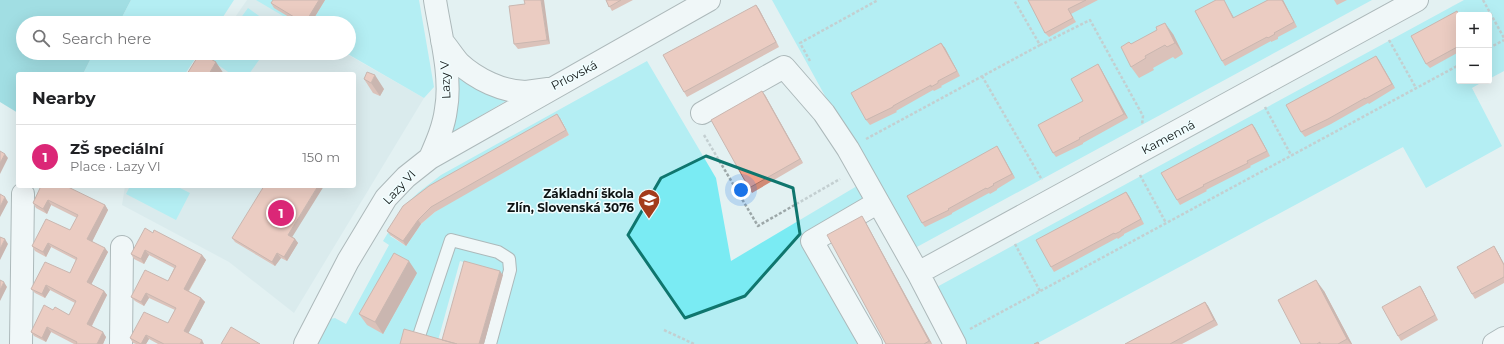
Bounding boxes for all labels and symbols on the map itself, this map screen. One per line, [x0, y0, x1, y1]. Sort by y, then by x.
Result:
street label: Prlovská [548, 57, 600, 93]
street label: Lazy V [436, 60, 453, 99]
street label: Kamenná [1139, 117, 1197, 157]
street label: Lazy VI [379, 167, 419, 207]
your location [731, 180, 751, 200]
place label: Základní škola Zlín, Slovenská 3076 [507, 186, 634, 215]
school or university icon: Základní škola Zlín, Slovenská 3076 [636, 187, 662, 220]
pin: 1 [268, 198, 294, 228]

